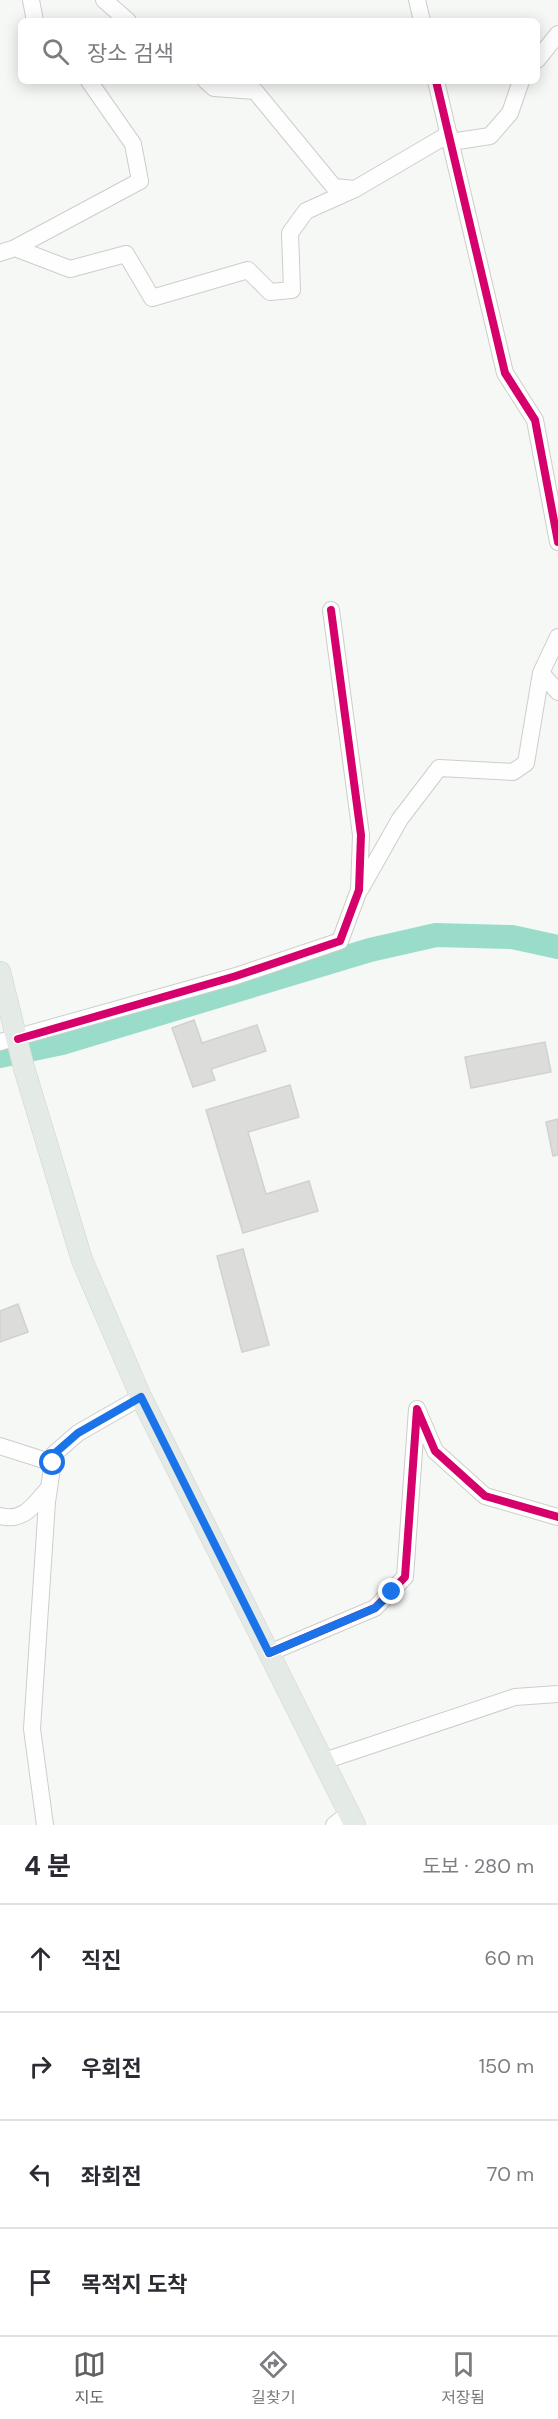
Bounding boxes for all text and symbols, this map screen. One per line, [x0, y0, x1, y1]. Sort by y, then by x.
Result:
search box [18, 18, 540, 84]
icon: search [39, 35, 72, 68]
text: 장소 검색 [87, 39, 174, 68]
route start [39, 1449, 65, 1475]
route end [378, 1578, 404, 1604]
text: 4 분 [24, 1849, 71, 1883]
text: 도보 · 280 m [422, 1853, 534, 1879]
icon: ahead [24, 1942, 57, 1975]
text: 60 m [485, 1945, 534, 1971]
text: 직진 [81, 1946, 121, 1975]
icon: right [24, 2050, 57, 2083]
text: 150 m [479, 2053, 534, 2079]
text: 우회전 [81, 2054, 142, 2083]
icon: left [24, 2158, 57, 2191]
text: 70 m [487, 2161, 534, 2187]
text: 좌회전 [81, 2162, 142, 2191]
icon: arrive [24, 2266, 57, 2299]
text: 목적지 도착 [81, 2270, 187, 2299]
tab: 지도 [73, 2348, 106, 2408]
tab: 길찾기 [251, 2348, 295, 2408]
tab: 저장됨 [441, 2348, 485, 2408]

